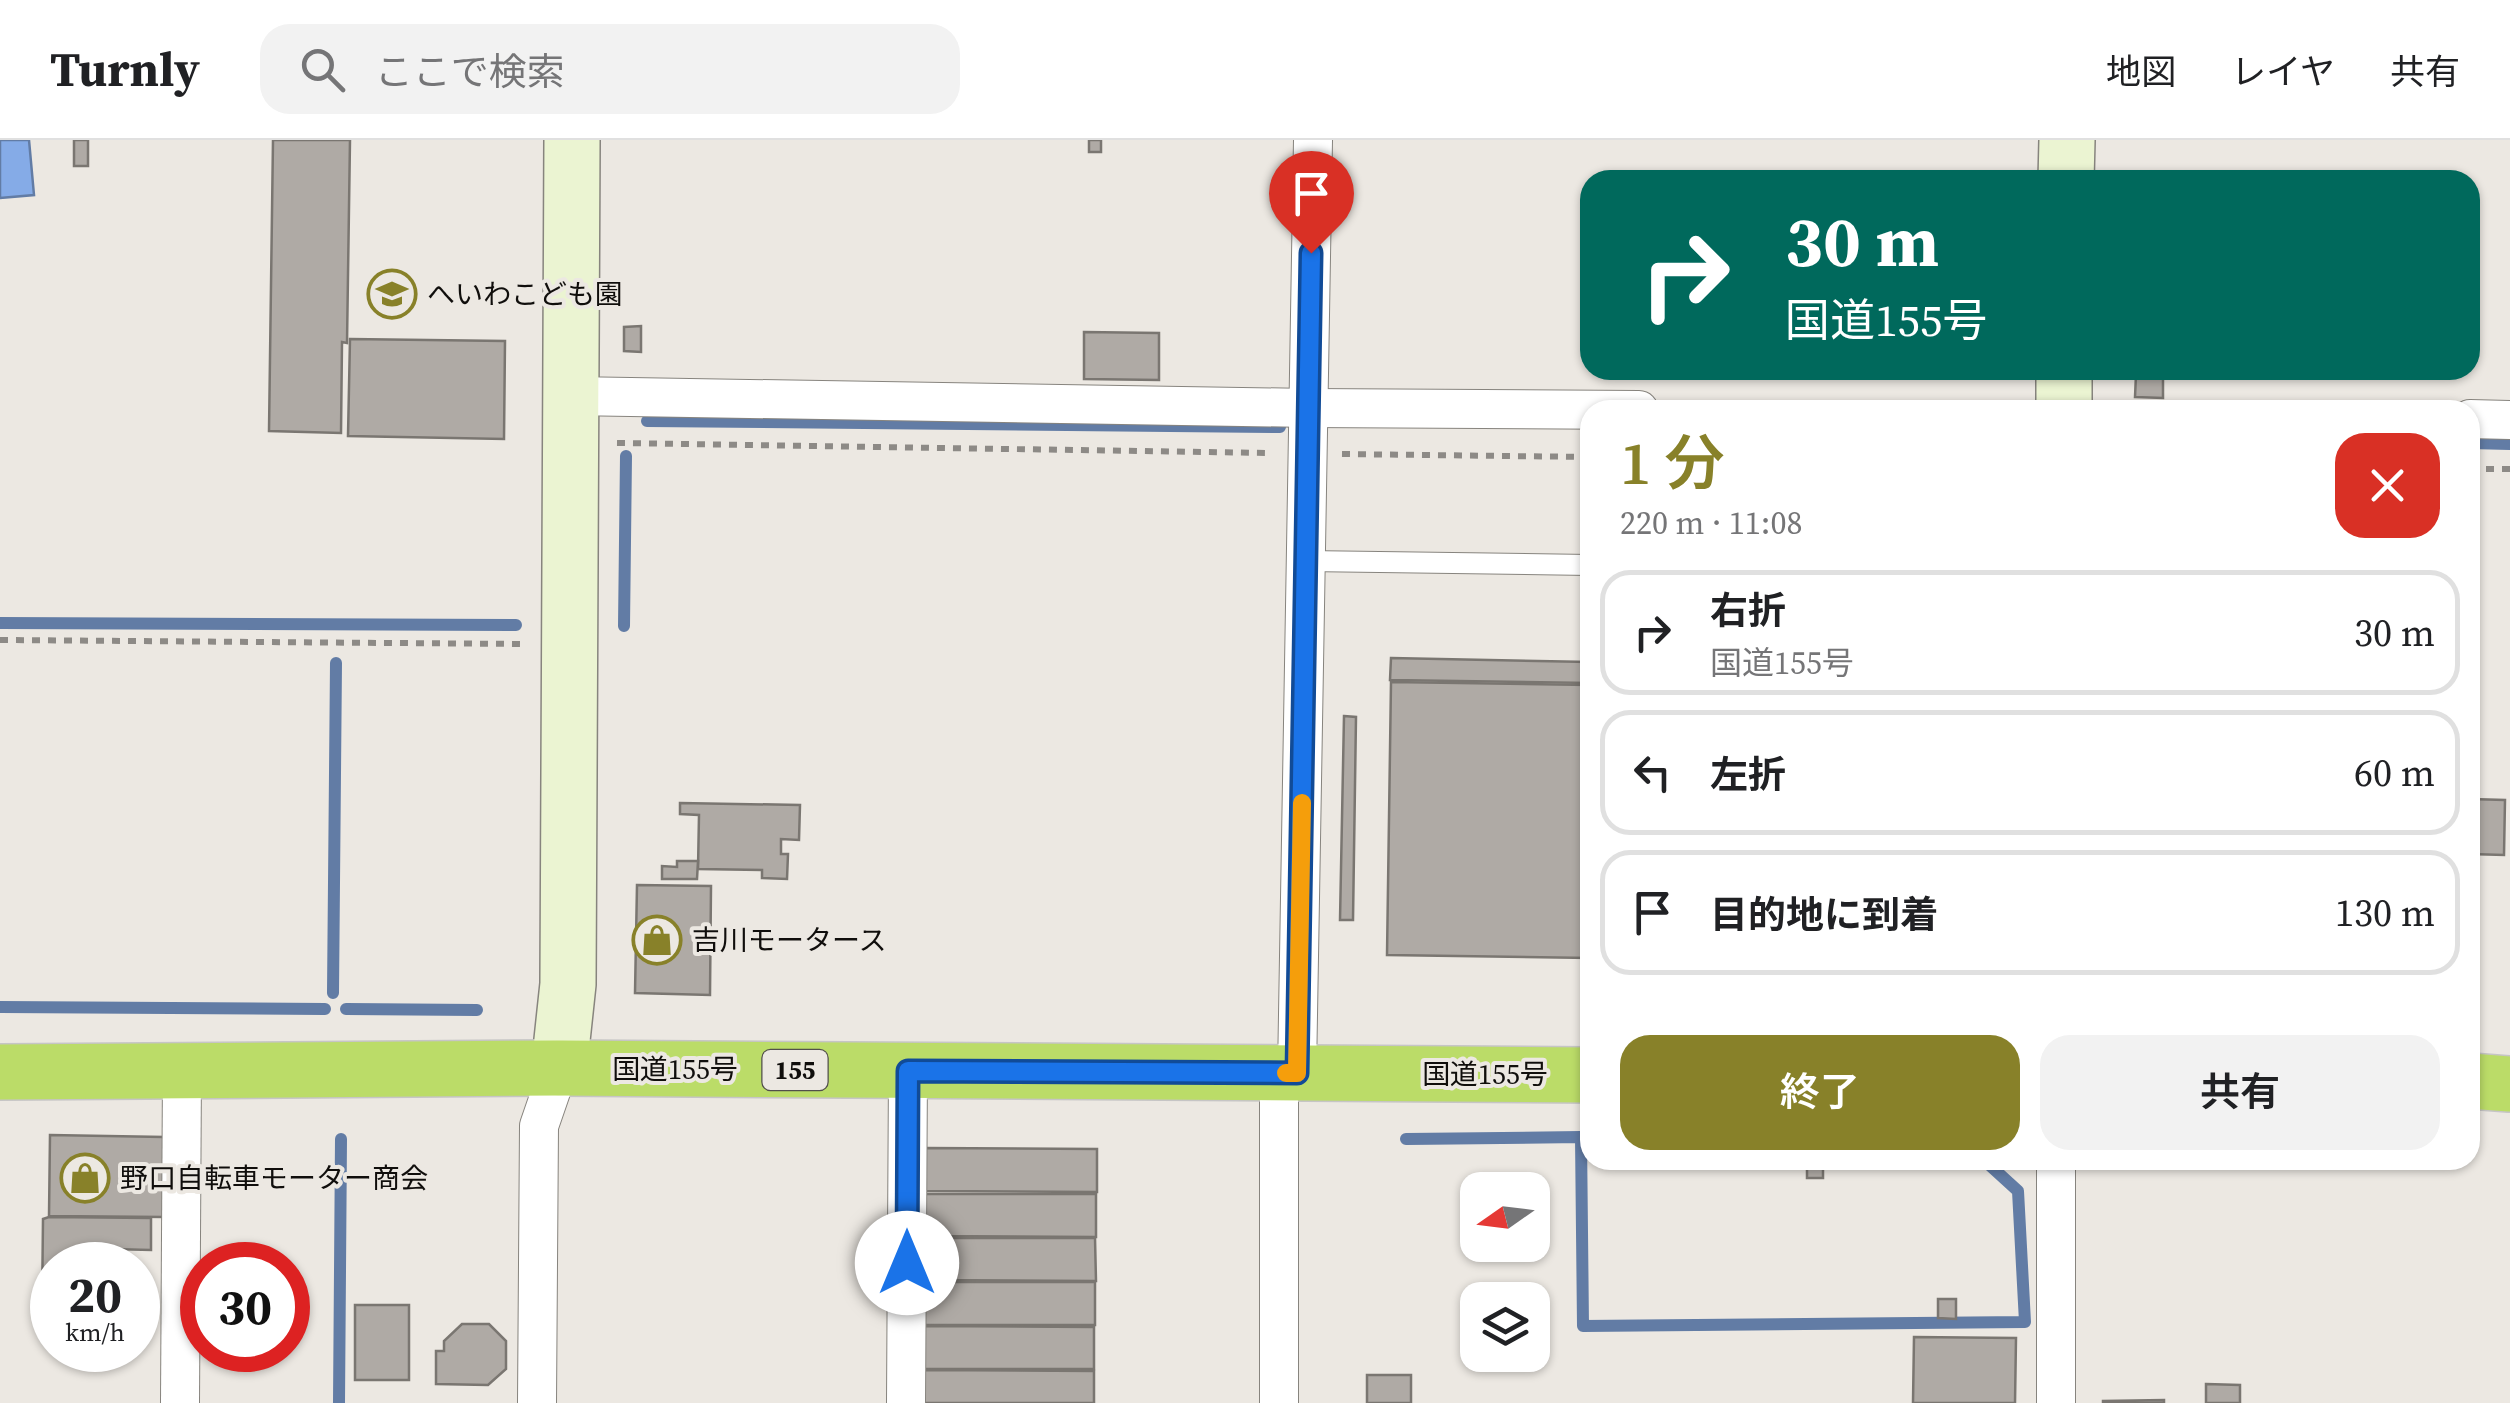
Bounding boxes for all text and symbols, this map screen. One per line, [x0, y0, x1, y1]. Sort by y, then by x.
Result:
search box [260, 24, 960, 114]
text: Turnly [50, 36, 200, 102]
icon: search [295, 42, 350, 97]
text: ここで検索 [375, 46, 565, 98]
text: 地図 [2106, 48, 2176, 96]
text: レイヤ [2231, 48, 2335, 96]
text: 共有 [2390, 48, 2460, 96]
pin [1269, 151, 1354, 254]
icon: arrive [1284, 166, 1339, 221]
text: 30 m [1785, 193, 1939, 289]
icon: right [1620, 210, 1750, 340]
school or university icon: へいわこども園 [366, 268, 418, 320]
place label: へいわこども園 [427, 275, 623, 313]
text: 国道155号 [1785, 289, 1988, 351]
text: 1 分 [1620, 422, 1725, 504]
button: close [2335, 433, 2440, 538]
text: 220 m · 11:08 [1620, 501, 1802, 545]
text: 右折 [1710, 585, 1786, 637]
icon: right [1625, 605, 1680, 660]
text: 30 m [2354, 607, 2435, 659]
text: 国道155号 [1710, 641, 1854, 685]
icon: left [1625, 745, 1680, 800]
text: 60 m [2354, 747, 2435, 799]
text: 左折 [1710, 749, 1786, 801]
icon: arrive [1625, 885, 1680, 940]
text: 130 m [2335, 887, 2435, 939]
text: 目的地に到着 [1710, 889, 1938, 941]
shop icon: 吉川モータース [631, 914, 683, 966]
place label: 吉川モータース [692, 921, 887, 959]
button: 終了 [1620, 1035, 2020, 1150]
button: 共有 [2040, 1035, 2440, 1150]
street label: 国道155号 [612, 1050, 738, 1088]
road number: 155 [762, 1050, 828, 1090]
street label: 国道155号 [1422, 1055, 1548, 1093]
shop icon: 野口自転車モーター商会 [59, 1152, 111, 1204]
place label: 野口自転車モーター商会 [120, 1159, 428, 1197]
north arrow [1460, 1172, 1550, 1262]
map controls [1460, 1172, 1550, 1372]
position arrow [855, 1211, 959, 1315]
speed limit sign: 30 [180, 1242, 310, 1372]
text: 20 [68, 1260, 122, 1329]
button: layers [1460, 1282, 1550, 1372]
text: km/h [65, 1315, 125, 1349]

